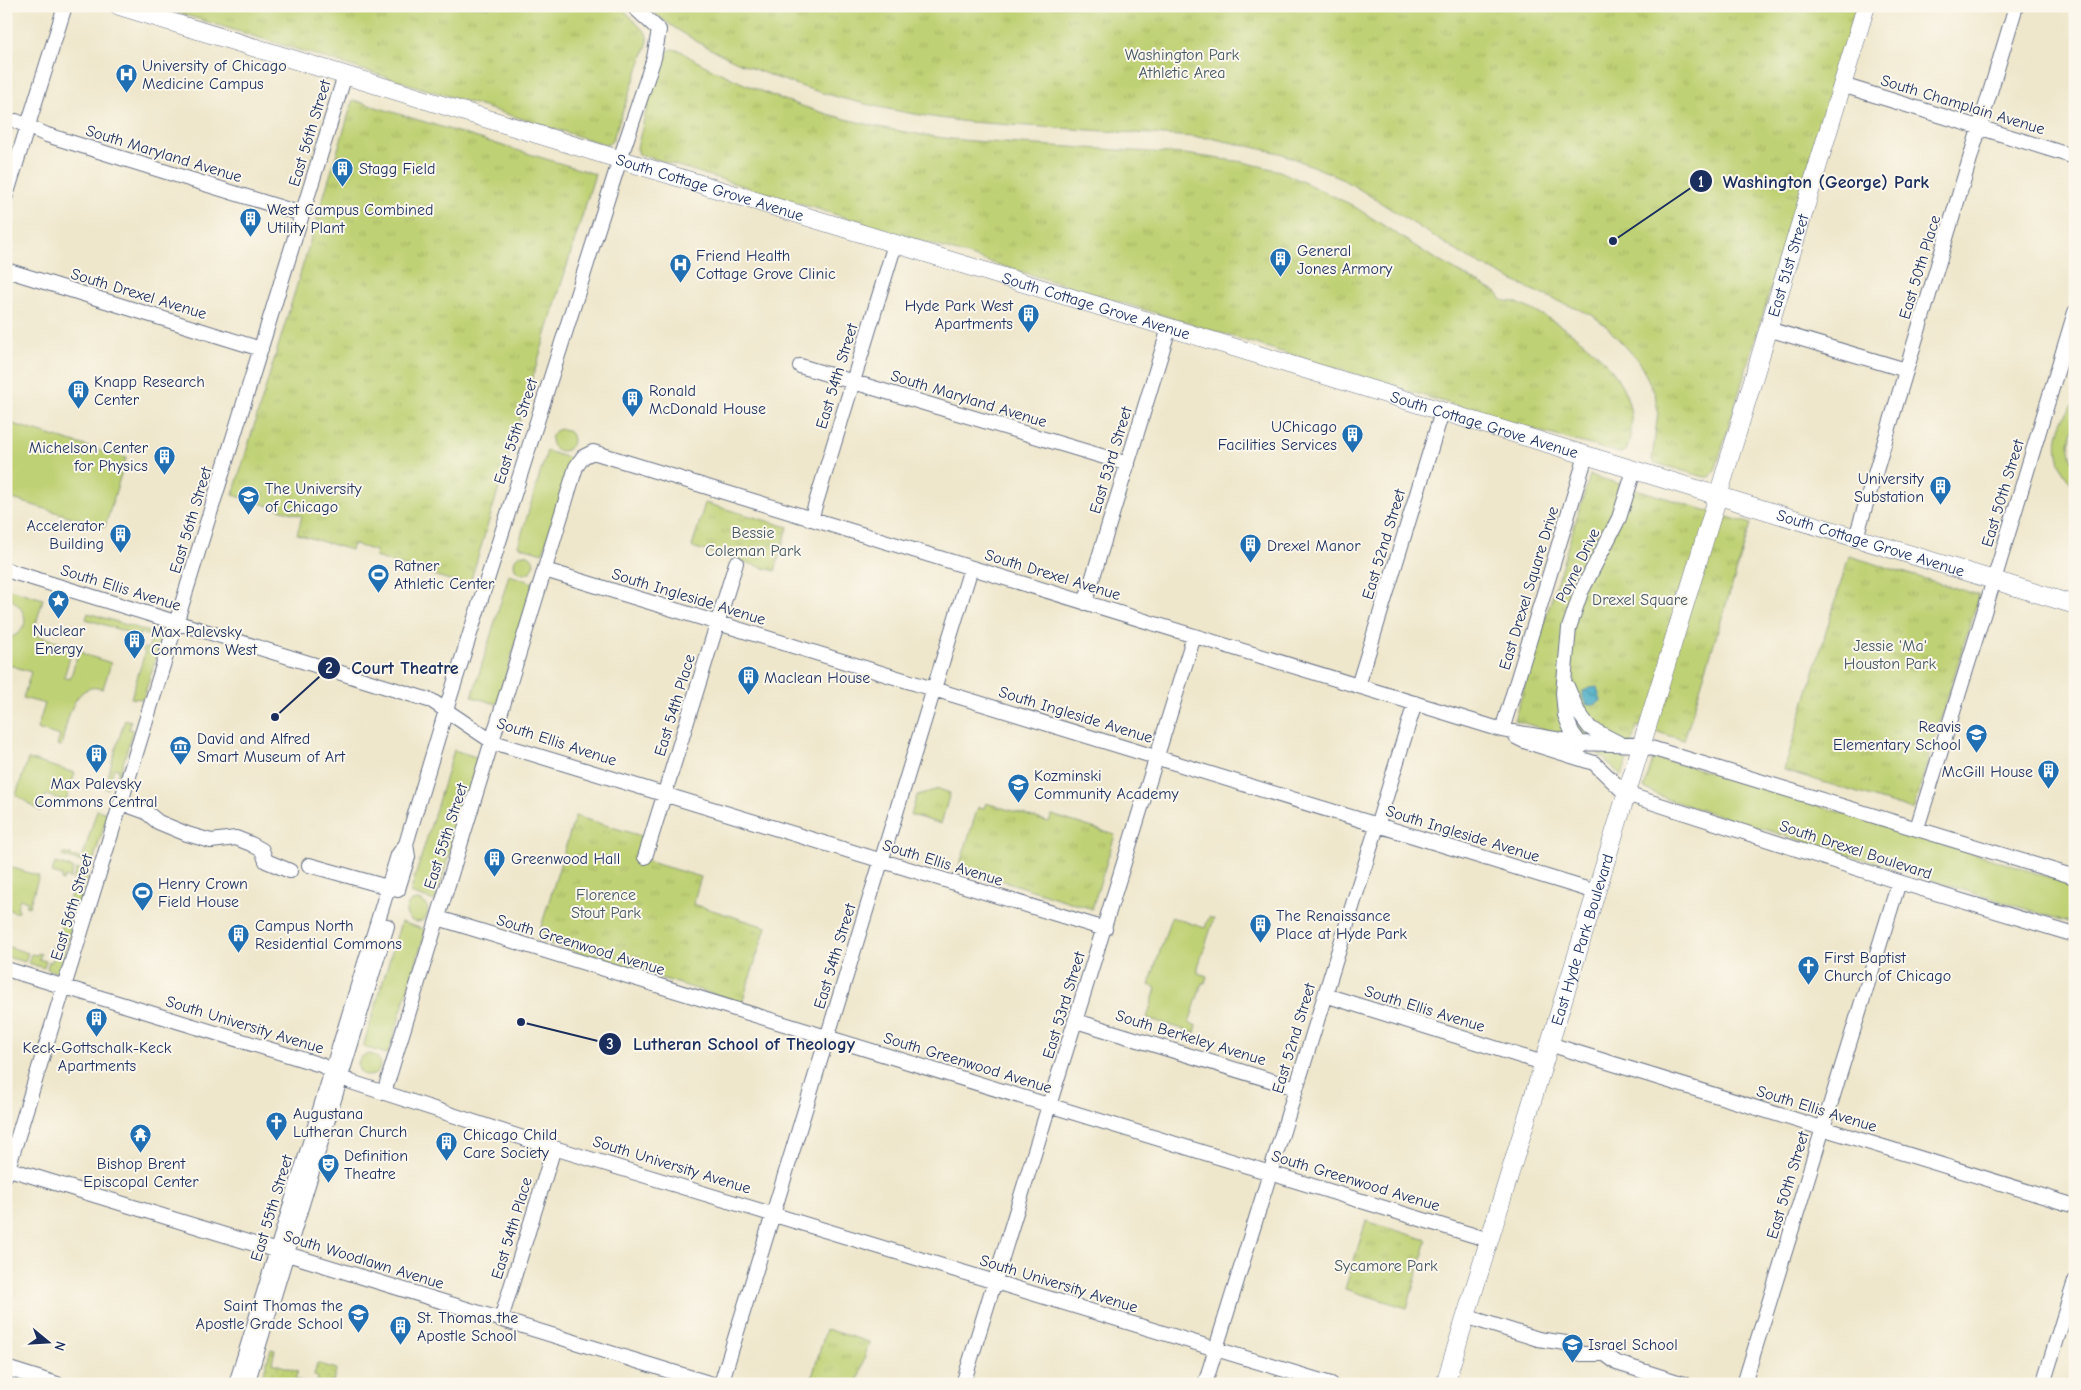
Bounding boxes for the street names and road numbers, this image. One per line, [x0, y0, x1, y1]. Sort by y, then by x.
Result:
street label: South Champlain Avenue [1878, 71, 2047, 139]
street label: East 56th Street [285, 77, 335, 189]
street label: South Maryland Avenue [83, 122, 244, 186]
street label: South Cottage Grove Avenue [614, 151, 806, 225]
street label: East 51st Street [1765, 212, 1813, 319]
street label: East 50th Place [1896, 213, 1944, 321]
street label: South Drexel Avenue [69, 265, 209, 323]
street label: South Cottage Grove Avenue [1000, 269, 1192, 343]
street label: East 54th Street [812, 321, 862, 431]
street label: South Maryland Avenue [888, 367, 1049, 431]
street label: East 55th Street [490, 376, 542, 487]
street label: South Cottage Grove Avenue [1388, 388, 1580, 462]
street label: East 53rd Street [1086, 404, 1136, 516]
street label: East 50th Street [1978, 437, 2028, 549]
street label: East 56th Street [166, 464, 216, 576]
street label: East 52nd Street [1359, 487, 1409, 602]
street label: East Drexel Square Drive [1495, 504, 1562, 672]
street label: South Cottage Grove Avenue [1774, 506, 1966, 581]
street label: Payne Drive [1552, 525, 1604, 605]
street label: South Drexel Avenue [983, 546, 1123, 604]
street label: South Ellis Avenue [58, 561, 183, 615]
street label: South Ingleside Avenue [610, 565, 768, 629]
street label: East 54th Place [651, 652, 699, 759]
street label: South Ingleside Avenue [997, 683, 1155, 747]
street label: South Ellis Avenue [494, 714, 619, 770]
street label: East 55th Street [420, 781, 472, 892]
street label: South Ingleside Avenue [1384, 802, 1542, 866]
street label: South Drexel Boulevard [1777, 817, 1934, 883]
street label: South Ellis Avenue [880, 836, 1005, 890]
street label: East 56th Street [47, 851, 97, 963]
street label: East Hyde Park Boulevard [1548, 852, 1617, 1028]
street label: East 54th Street [810, 901, 860, 1011]
street label: South Greenwood Avenue [494, 911, 667, 979]
street label: East 53rd Street [1039, 949, 1089, 1061]
street label: East 52nd Street [1269, 981, 1319, 1096]
street label: South Ellis Avenue [1362, 982, 1487, 1036]
street label: South University Avenue [164, 992, 326, 1058]
street label: South Berkeley Avenue [1113, 1006, 1268, 1069]
street label: South Greenwood Avenue [881, 1029, 1054, 1097]
street label: South Ellis Avenue [1754, 1082, 1879, 1136]
street label: East 50th Street [1763, 1129, 1813, 1241]
street label: South University Avenue [591, 1132, 753, 1198]
street label: South Greenwood Avenue [1269, 1147, 1442, 1215]
street label: East 55th Street [247, 1152, 297, 1264]
street label: East 54th Place [488, 1175, 536, 1282]
street label: South Woodlawn Avenue [281, 1227, 446, 1293]
street label: South University Avenue [978, 1251, 1140, 1317]

